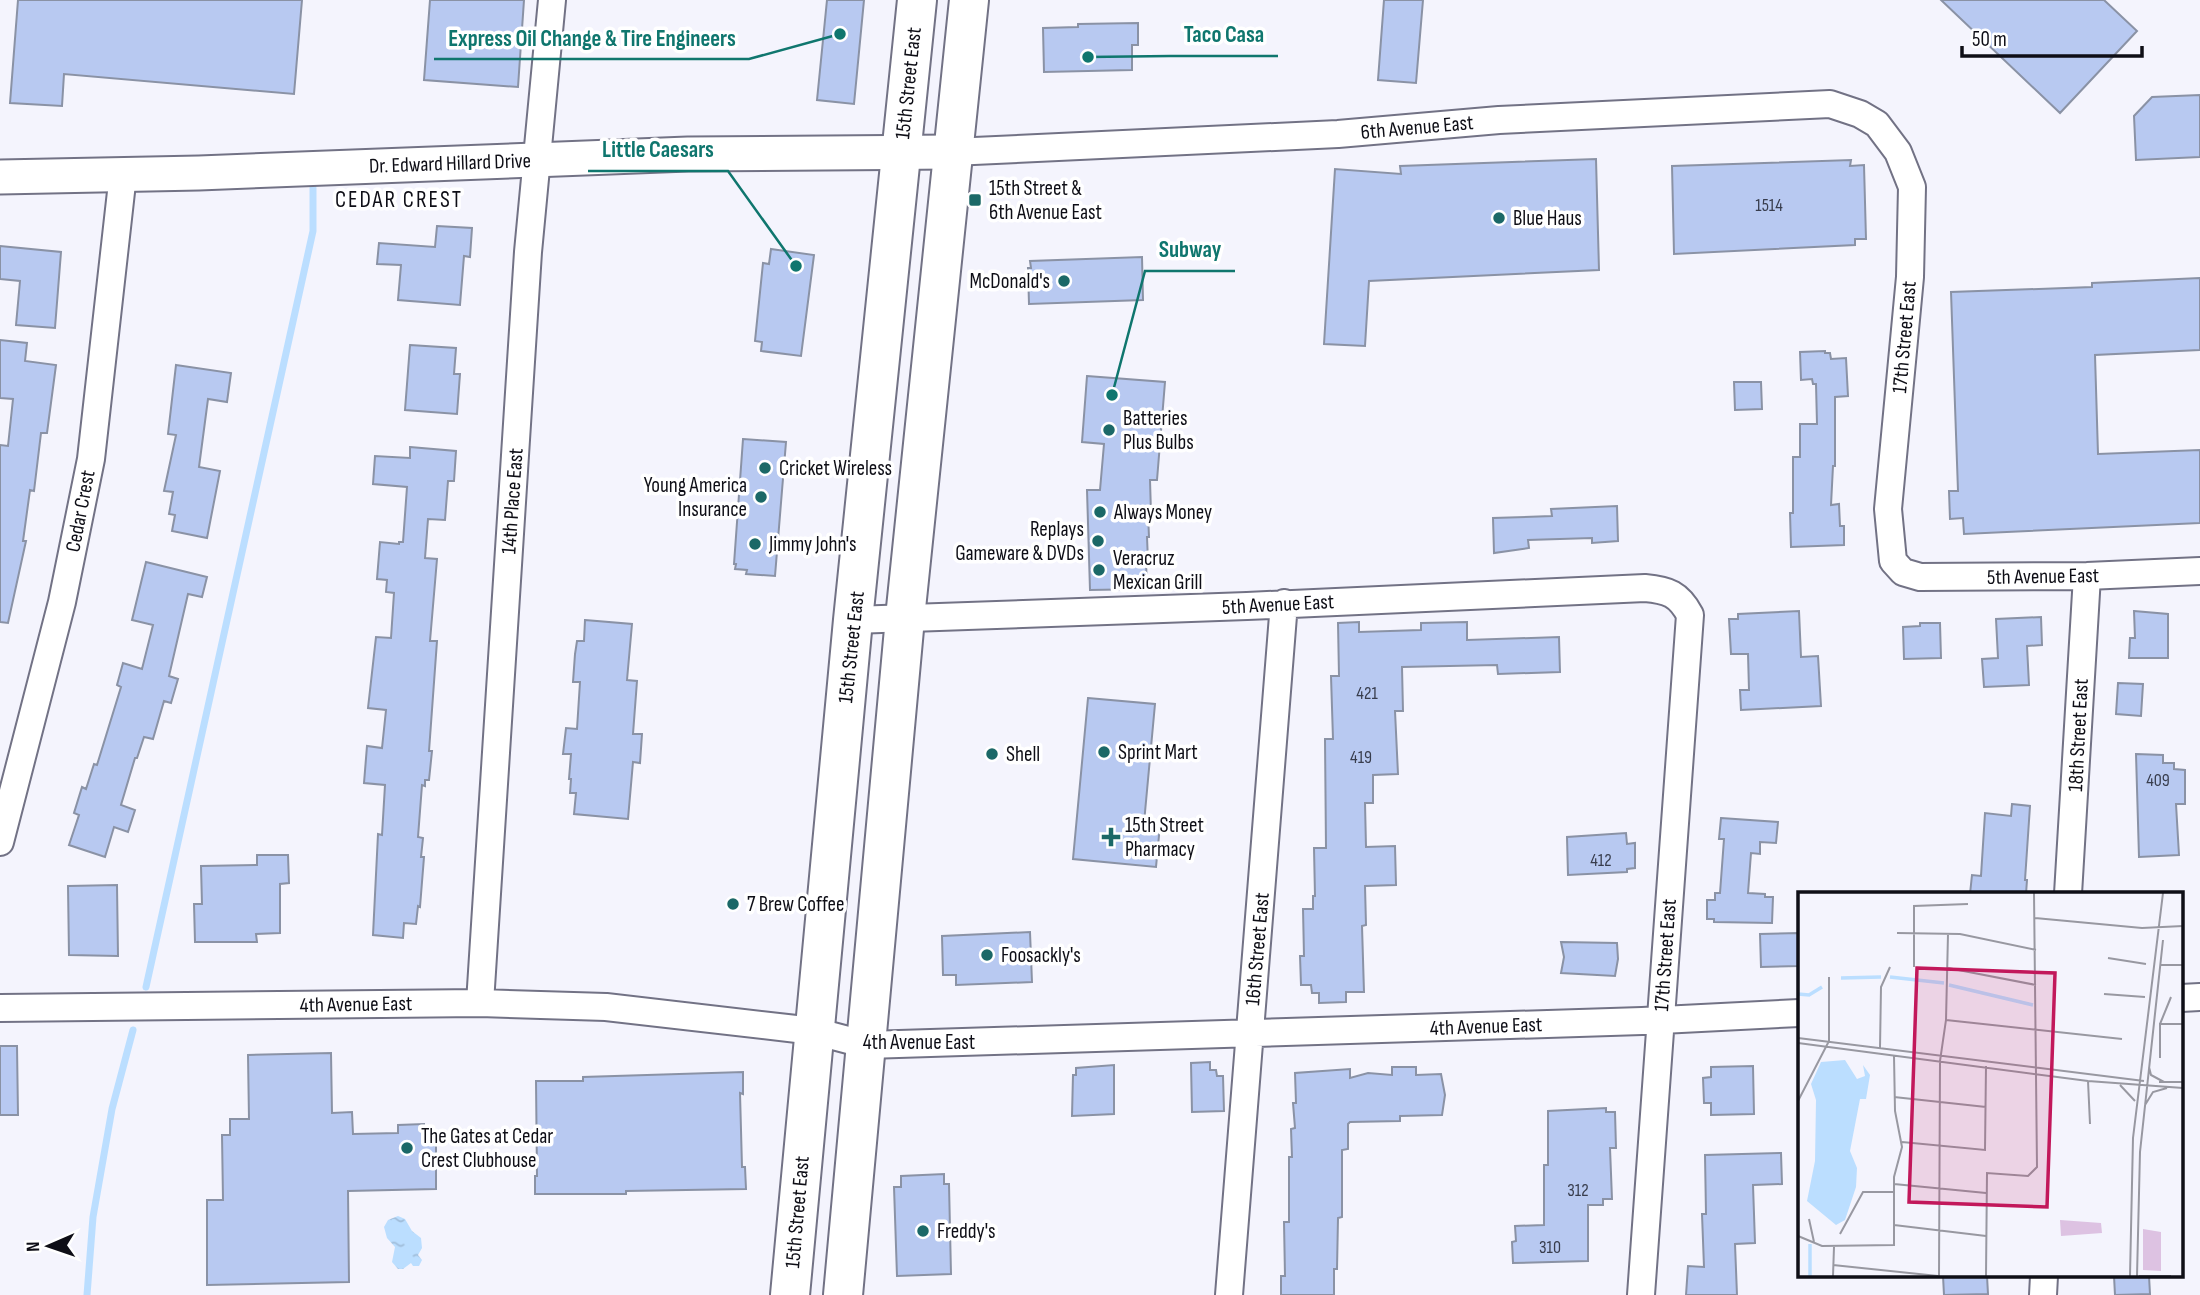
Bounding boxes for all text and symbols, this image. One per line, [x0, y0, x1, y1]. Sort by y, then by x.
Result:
callout: Taco Casa [1170, 12, 1278, 56]
scale bar [1962, 14, 2142, 58]
callout: Express Oil Change & Tire Engineers [434, 15, 749, 59]
text: Taco Casa [1184, 21, 1264, 49]
text: Express Oil Change & Tire Engineers [448, 25, 736, 53]
street label: 15th Street East [890, 26, 927, 140]
text: 50 m [1972, 27, 2007, 52]
street label: 6th Avenue East [1360, 110, 1474, 145]
callout: Little Caesars [588, 127, 728, 171]
text: Little Caesars [602, 136, 714, 164]
street label: Dr. Edward Hillard Drive [369, 148, 531, 179]
place label: 15th Street & 6th Avenue East [989, 176, 1102, 225]
district label: CEDAR CREST [335, 186, 463, 214]
marker: 15th Street & 6th Avenue East [967, 192, 983, 208]
house number: 1514 [1755, 195, 1783, 216]
place label: Blue Haus [1513, 206, 1582, 231]
marker: Blue Haus [1491, 210, 1507, 226]
callout: Subway [1145, 227, 1235, 271]
text: Subway [1159, 236, 1222, 264]
place label: McDonald's [970, 269, 1050, 294]
marker: McDonald's [1056, 273, 1072, 289]
street label: 17th Street East [1887, 280, 1922, 394]
place label: Batteries Plus Bulbs [1123, 406, 1194, 455]
marker: Batteries Plus Bulbs [1101, 422, 1117, 438]
street label: 14th Place East [496, 447, 529, 555]
place label: Cricket Wireless [779, 456, 892, 481]
marker: Cricket Wireless [757, 460, 773, 476]
street label: Cedar Crest [60, 468, 101, 554]
place label: Young America Insurance [644, 473, 747, 522]
marker: Young America Insurance [753, 489, 769, 505]
place label: Always Money [1113, 500, 1212, 525]
marker: Always Money [1092, 504, 1108, 520]
place label: Replays Gameware & DVDs [955, 517, 1084, 566]
place label: Jimmy John's [768, 532, 857, 557]
marker: Replays Gameware & DVDs [1090, 533, 1106, 549]
marker: Jimmy John's [747, 536, 763, 552]
place label: Veracruz Mexican Grill [1113, 546, 1202, 595]
marker: Veracruz Mexican Grill [1091, 562, 1107, 578]
street label: 5th Avenue East [1987, 563, 2099, 590]
street label: 5th Avenue East [1221, 589, 1335, 620]
street label: 15th Street East [833, 590, 870, 704]
street label: 18th Street East [2063, 678, 2094, 792]
house number: 421 [1356, 683, 1378, 704]
place label: Sprint Mart [1118, 740, 1198, 765]
place label: Shell [1006, 742, 1040, 767]
marker: Sprint Mart [1096, 744, 1112, 760]
marker: Shell [984, 746, 1000, 762]
house number: 419 [1350, 747, 1372, 768]
house number: 409 [2146, 770, 2170, 791]
place label: 15th Street Pharmacy [1125, 813, 1204, 862]
marker: 15th Street Pharmacy [1103, 829, 1119, 845]
house number: 412 [1590, 850, 1612, 871]
place label: 7 Brew Coffee [747, 892, 844, 917]
street label: 16th Street East [1240, 892, 1275, 1007]
inset map [1798, 892, 2182, 1278]
marker: 7 Brew Coffee [725, 896, 741, 912]
street label: 17th Street East [1649, 898, 1682, 1012]
place label: Foosackly's [1001, 943, 1081, 968]
marker: Foosackly's [979, 947, 995, 963]
street label: 4th Avenue East [300, 991, 412, 1018]
street label: 4th Avenue East [1429, 1012, 1543, 1041]
street label: 4th Avenue East [863, 1030, 975, 1055]
place label: The Gates at Cedar Crest Clubhouse [421, 1124, 553, 1173]
marker: The Gates at Cedar Crest Clubhouse [399, 1140, 415, 1156]
street label: 15th Street East [780, 1155, 815, 1269]
house number: 312 [1567, 1180, 1589, 1201]
north arrow [14, 1211, 84, 1281]
place label: Freddy's [937, 1219, 996, 1244]
marker: Freddy's [915, 1223, 931, 1239]
house number: 310 [1539, 1237, 1561, 1258]
text: N [22, 1241, 45, 1252]

